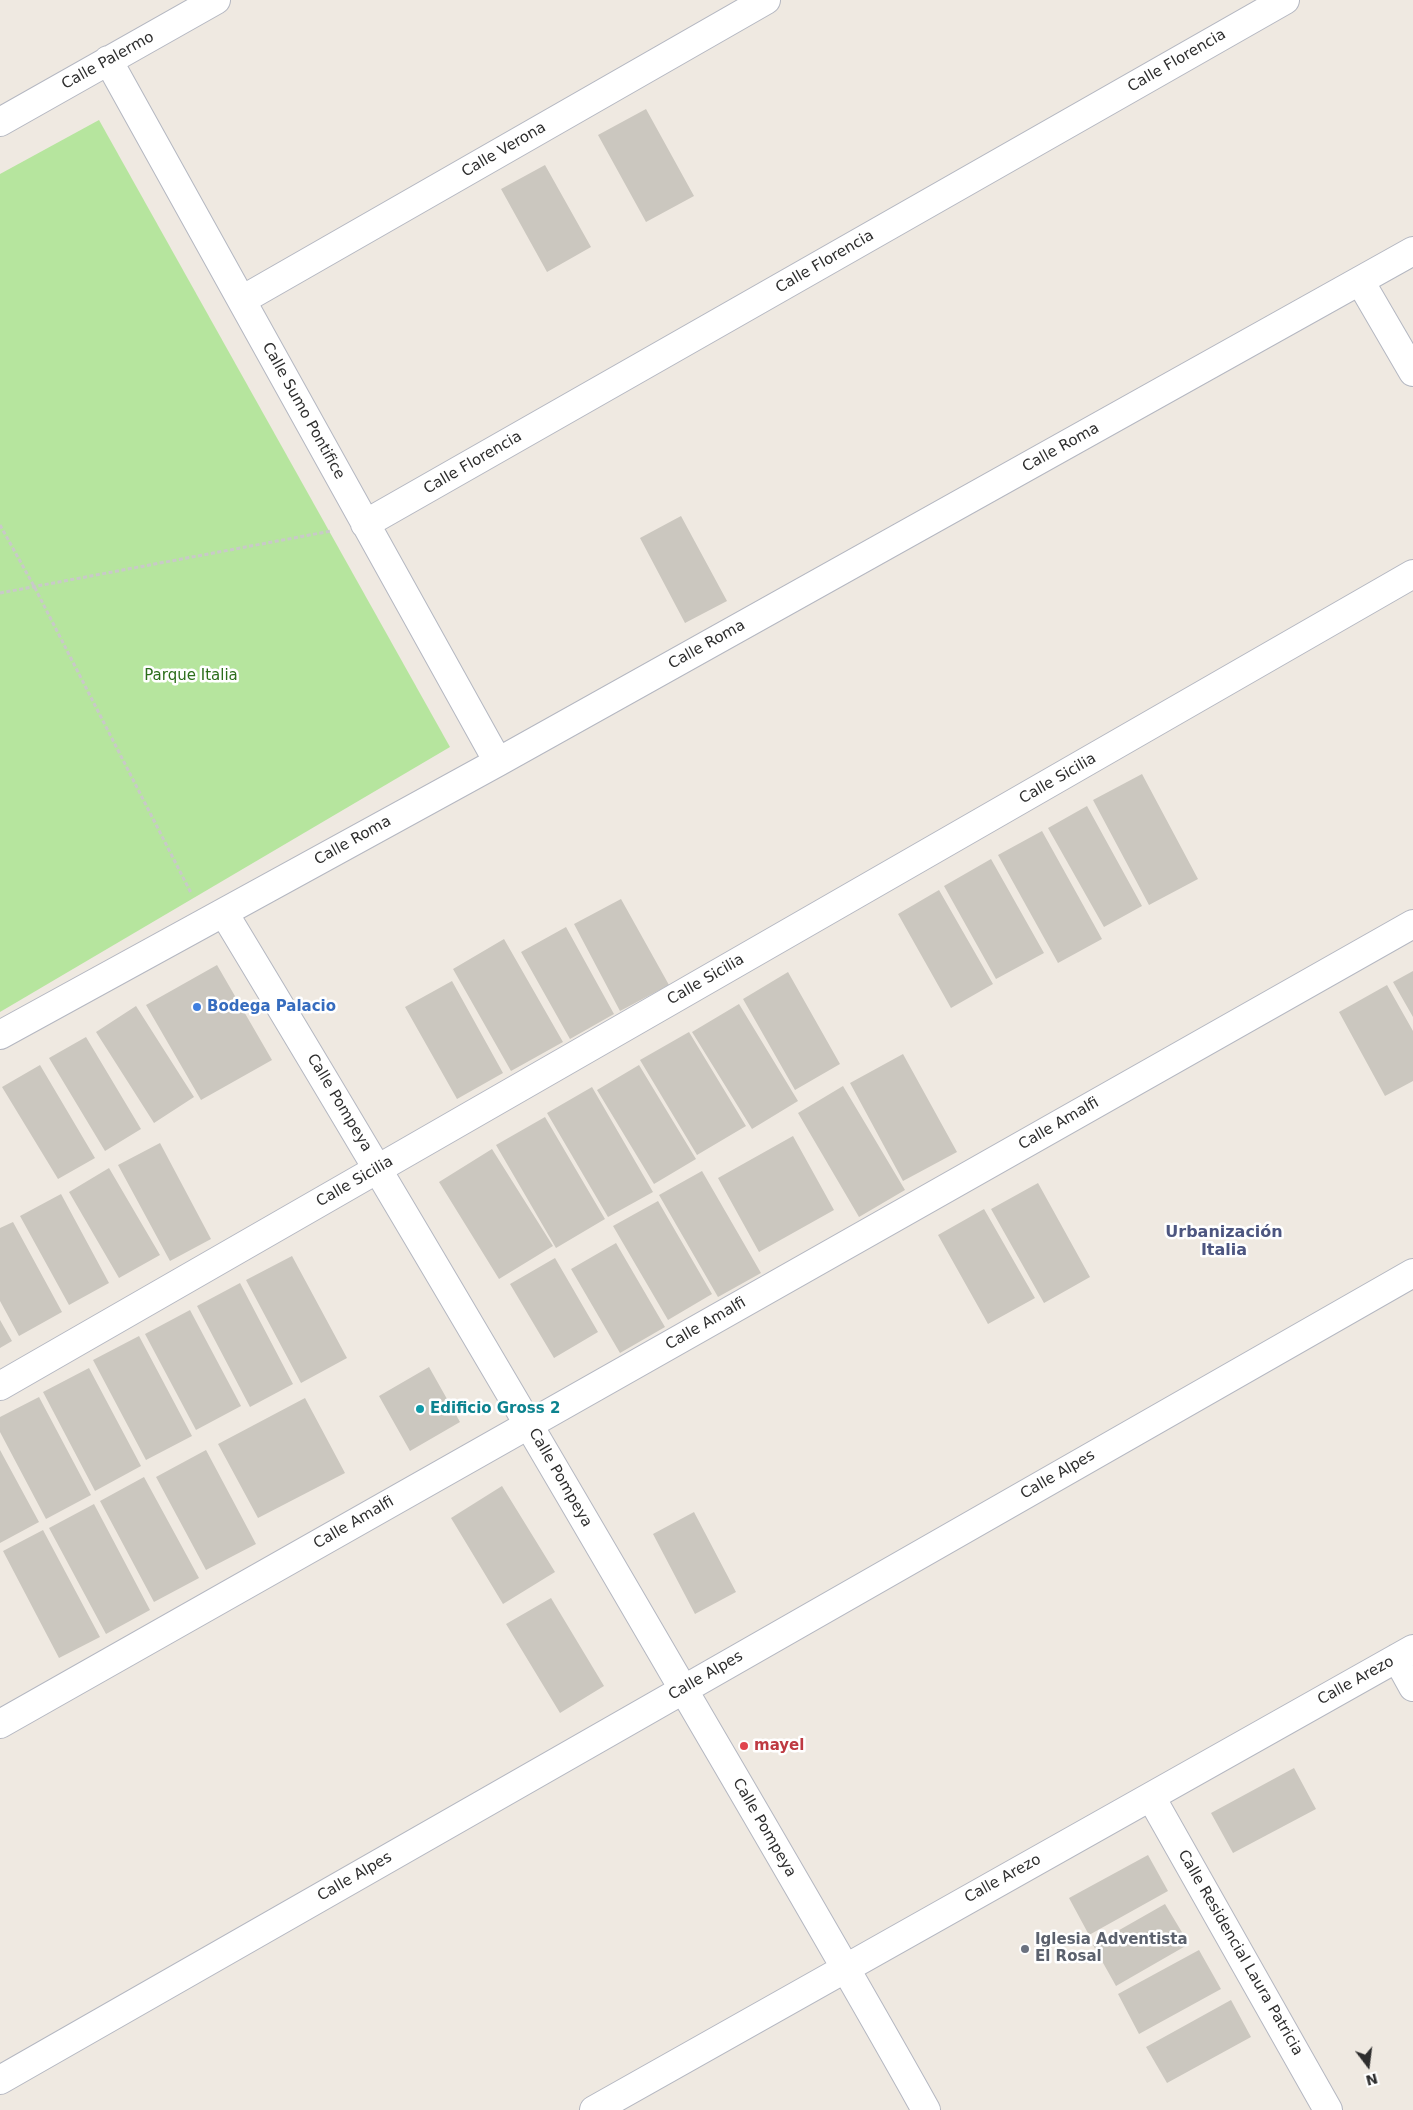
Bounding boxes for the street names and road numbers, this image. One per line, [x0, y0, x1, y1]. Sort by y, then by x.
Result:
street label: Calle Florencia [1125, 26, 1229, 96]
street label: Calle Palermo [59, 28, 157, 94]
street label: Calle Verona [459, 119, 549, 181]
street label: Calle Florencia [773, 227, 877, 297]
street label: Calle Sumo Pontifice [258, 339, 348, 483]
street label: Calle Roma [1020, 420, 1102, 476]
street label: Calle Florencia [421, 428, 525, 498]
street label: Calle Roma [666, 617, 748, 673]
street label: Calle Sicilia [1016, 750, 1100, 808]
street label: Calle Roma [312, 813, 394, 869]
street label: Calle Sicilia [664, 951, 748, 1009]
street label: Calle Pompeya [303, 1051, 375, 1155]
street label: Calle Amalfi [1016, 1094, 1102, 1154]
street label: Calle Sicilia [313, 1153, 397, 1211]
street label: Calle Amalfi [663, 1294, 749, 1354]
street label: Calle Pompeya [524, 1425, 596, 1531]
street label: Calle Alpes [1018, 1446, 1098, 1504]
street label: Calle Amalfi [311, 1493, 397, 1553]
street label: Calle Alpes [666, 1647, 746, 1705]
street label: Calle Arezo [1315, 1653, 1397, 1709]
street label: Calle Pompeya [728, 1775, 800, 1881]
street label: Calle Residencial Laura Patricia [1174, 1847, 1306, 2059]
street label: Calle Alpes [315, 1848, 395, 1906]
street label: Calle Arezo [962, 1851, 1044, 1907]

